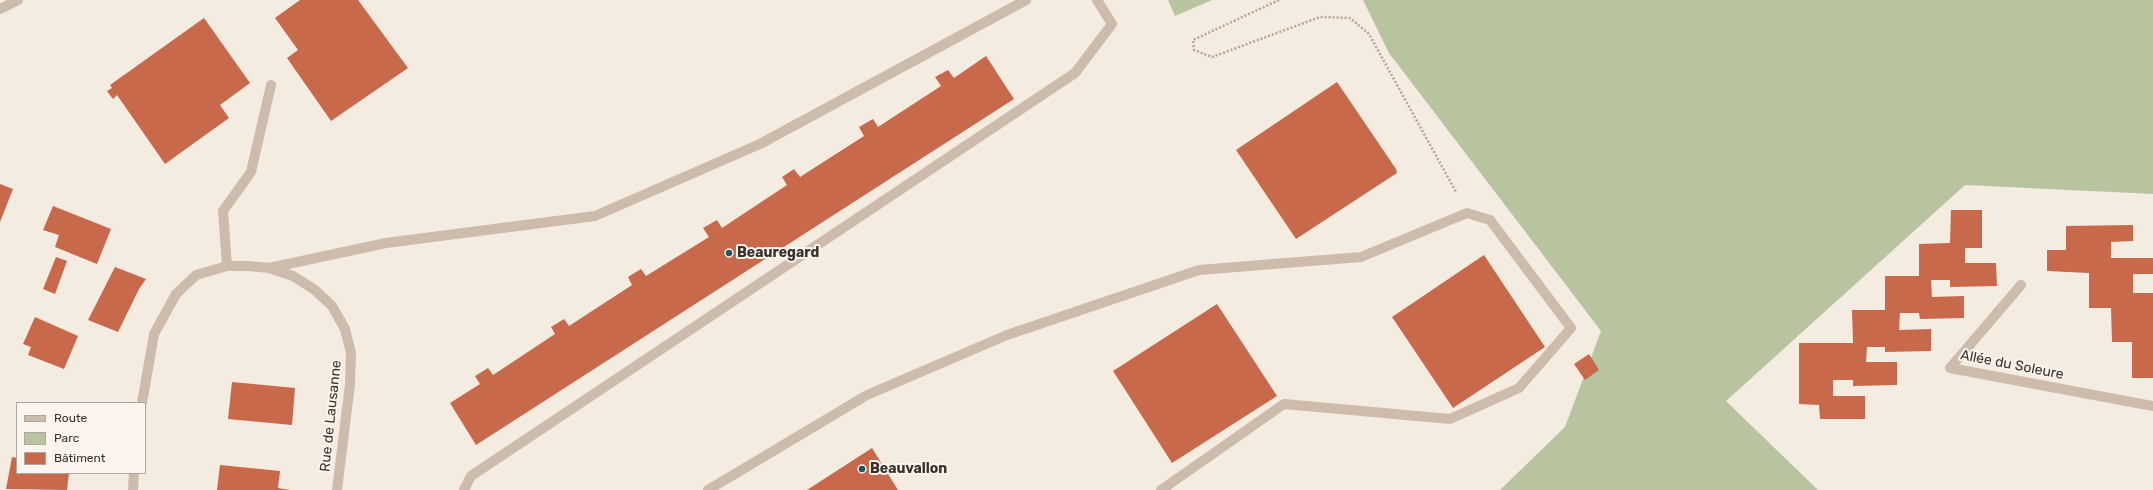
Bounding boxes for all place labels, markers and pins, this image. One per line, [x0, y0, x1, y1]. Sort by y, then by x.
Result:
place label: Beauregard [737, 245, 819, 261]
marker: Beauregard [724, 248, 734, 258]
place label: Beauvallon [870, 461, 947, 477]
marker: Beauvallon [857, 464, 867, 474]

